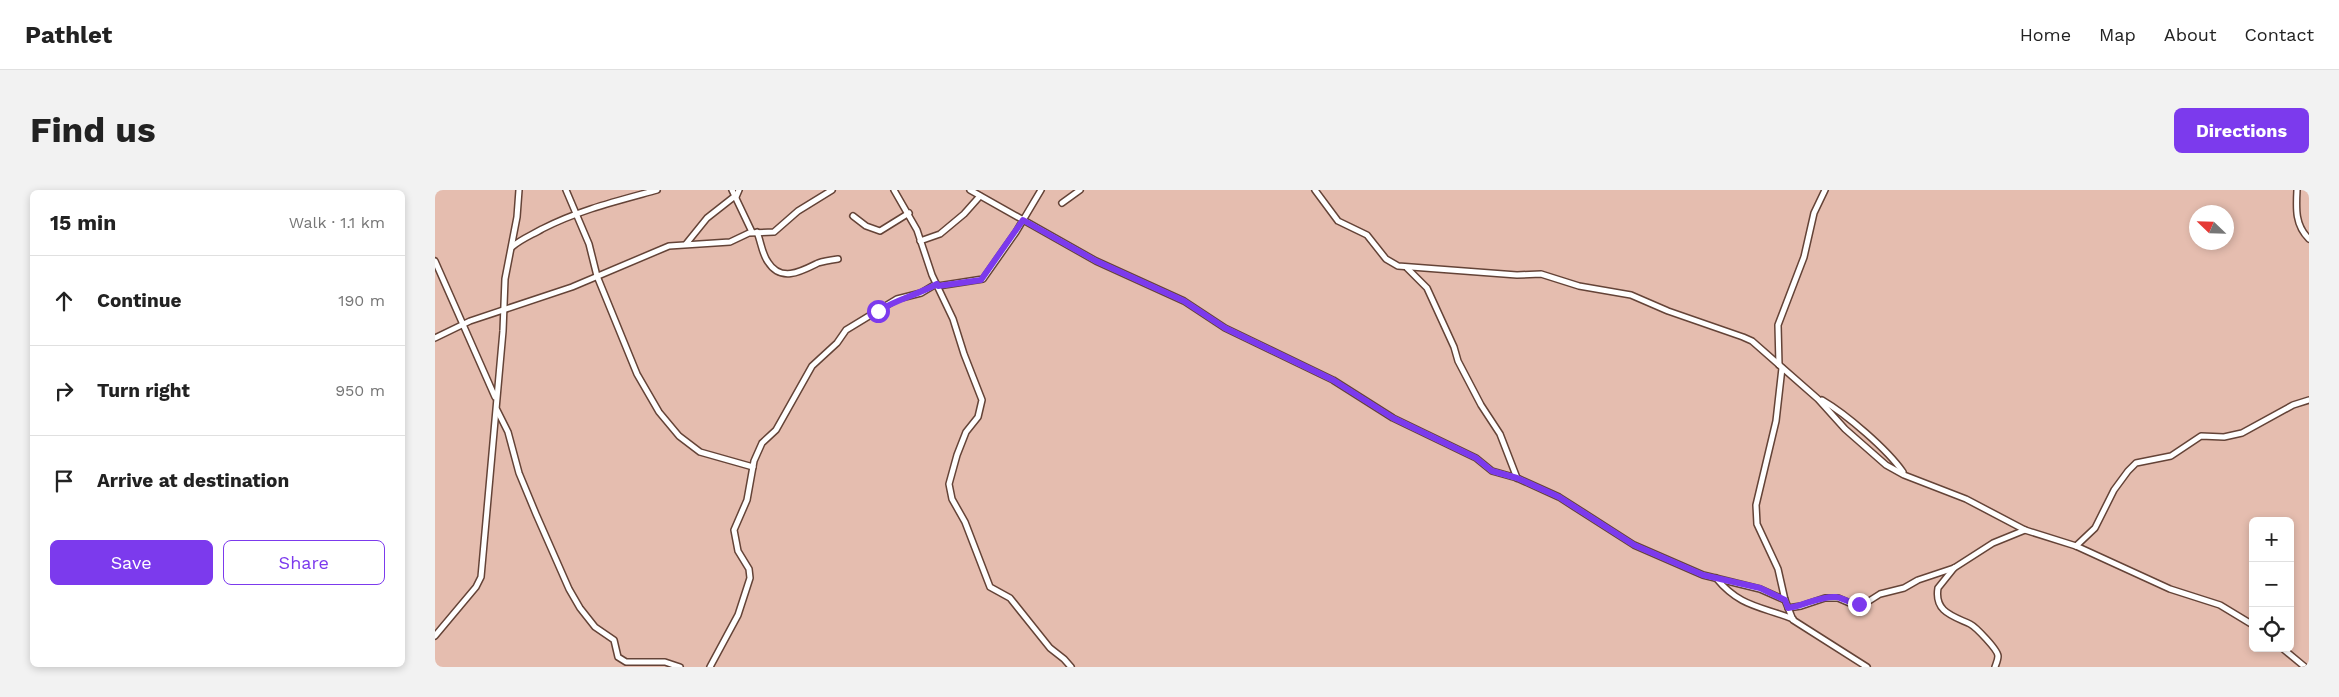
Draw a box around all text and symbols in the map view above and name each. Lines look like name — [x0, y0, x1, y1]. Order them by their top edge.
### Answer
text: Pathlet — [25, 21, 112, 49]
text: Home — [2020, 24, 2071, 45]
text: Map — [2099, 24, 2136, 45]
text: About — [2164, 24, 2216, 45]
text: Contact — [2244, 24, 2314, 45]
button: Directions — [2174, 108, 2309, 153]
text: Find us — [30, 109, 156, 151]
north arrow — [2189, 205, 2234, 250]
text: 15 min — [50, 210, 116, 235]
text: Walk · 1.1 km — [289, 213, 385, 232]
icon: ahead — [50, 287, 78, 315]
text: Continue — [97, 289, 181, 312]
text: 190 m — [338, 291, 385, 310]
route start — [867, 300, 890, 323]
icon: right — [50, 377, 78, 405]
text: Turn right — [97, 379, 190, 402]
text: 950 m — [335, 381, 385, 400]
icon: arrive — [50, 467, 78, 495]
text: Arrive at destination — [97, 469, 289, 492]
map controls — [2249, 517, 2294, 652]
button: + — [2249, 517, 2294, 562]
button: Save — [50, 540, 213, 585]
button: Share — [223, 540, 385, 585]
button: − — [2249, 562, 2294, 607]
route end — [1848, 593, 1871, 616]
button: locate — [2249, 607, 2294, 652]

